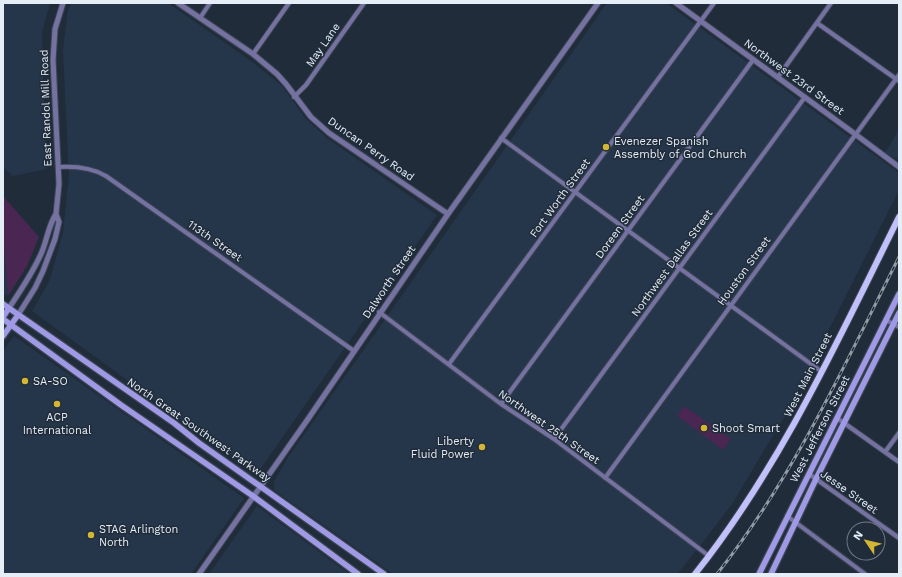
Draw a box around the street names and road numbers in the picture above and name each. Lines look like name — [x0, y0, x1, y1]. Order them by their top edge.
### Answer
street label: May Lane — [303, 21, 343, 69]
street label: Northwest 23rd Street — [741, 36, 847, 118]
street label: East Randol Mill Road — [37, 49, 55, 167]
street label: Duncan Perry Road — [325, 114, 417, 184]
street label: Fort Worth Street — [527, 156, 593, 240]
street label: Doreen Street — [593, 192, 648, 261]
street label: Northwest Dallas Street — [629, 207, 716, 319]
street label: 113th Street — [185, 218, 245, 265]
street label: Houston Street — [715, 234, 774, 308]
street label: Dalworth Street — [360, 243, 418, 321]
street label: West Main Street — [781, 330, 835, 419]
street label: West Jefferson Street — [787, 373, 853, 485]
street label: North Great Southwest Parkway — [125, 375, 274, 485]
street label: Northwest 25th Street — [496, 387, 602, 467]
street label: Jesse Street — [818, 467, 881, 517]

